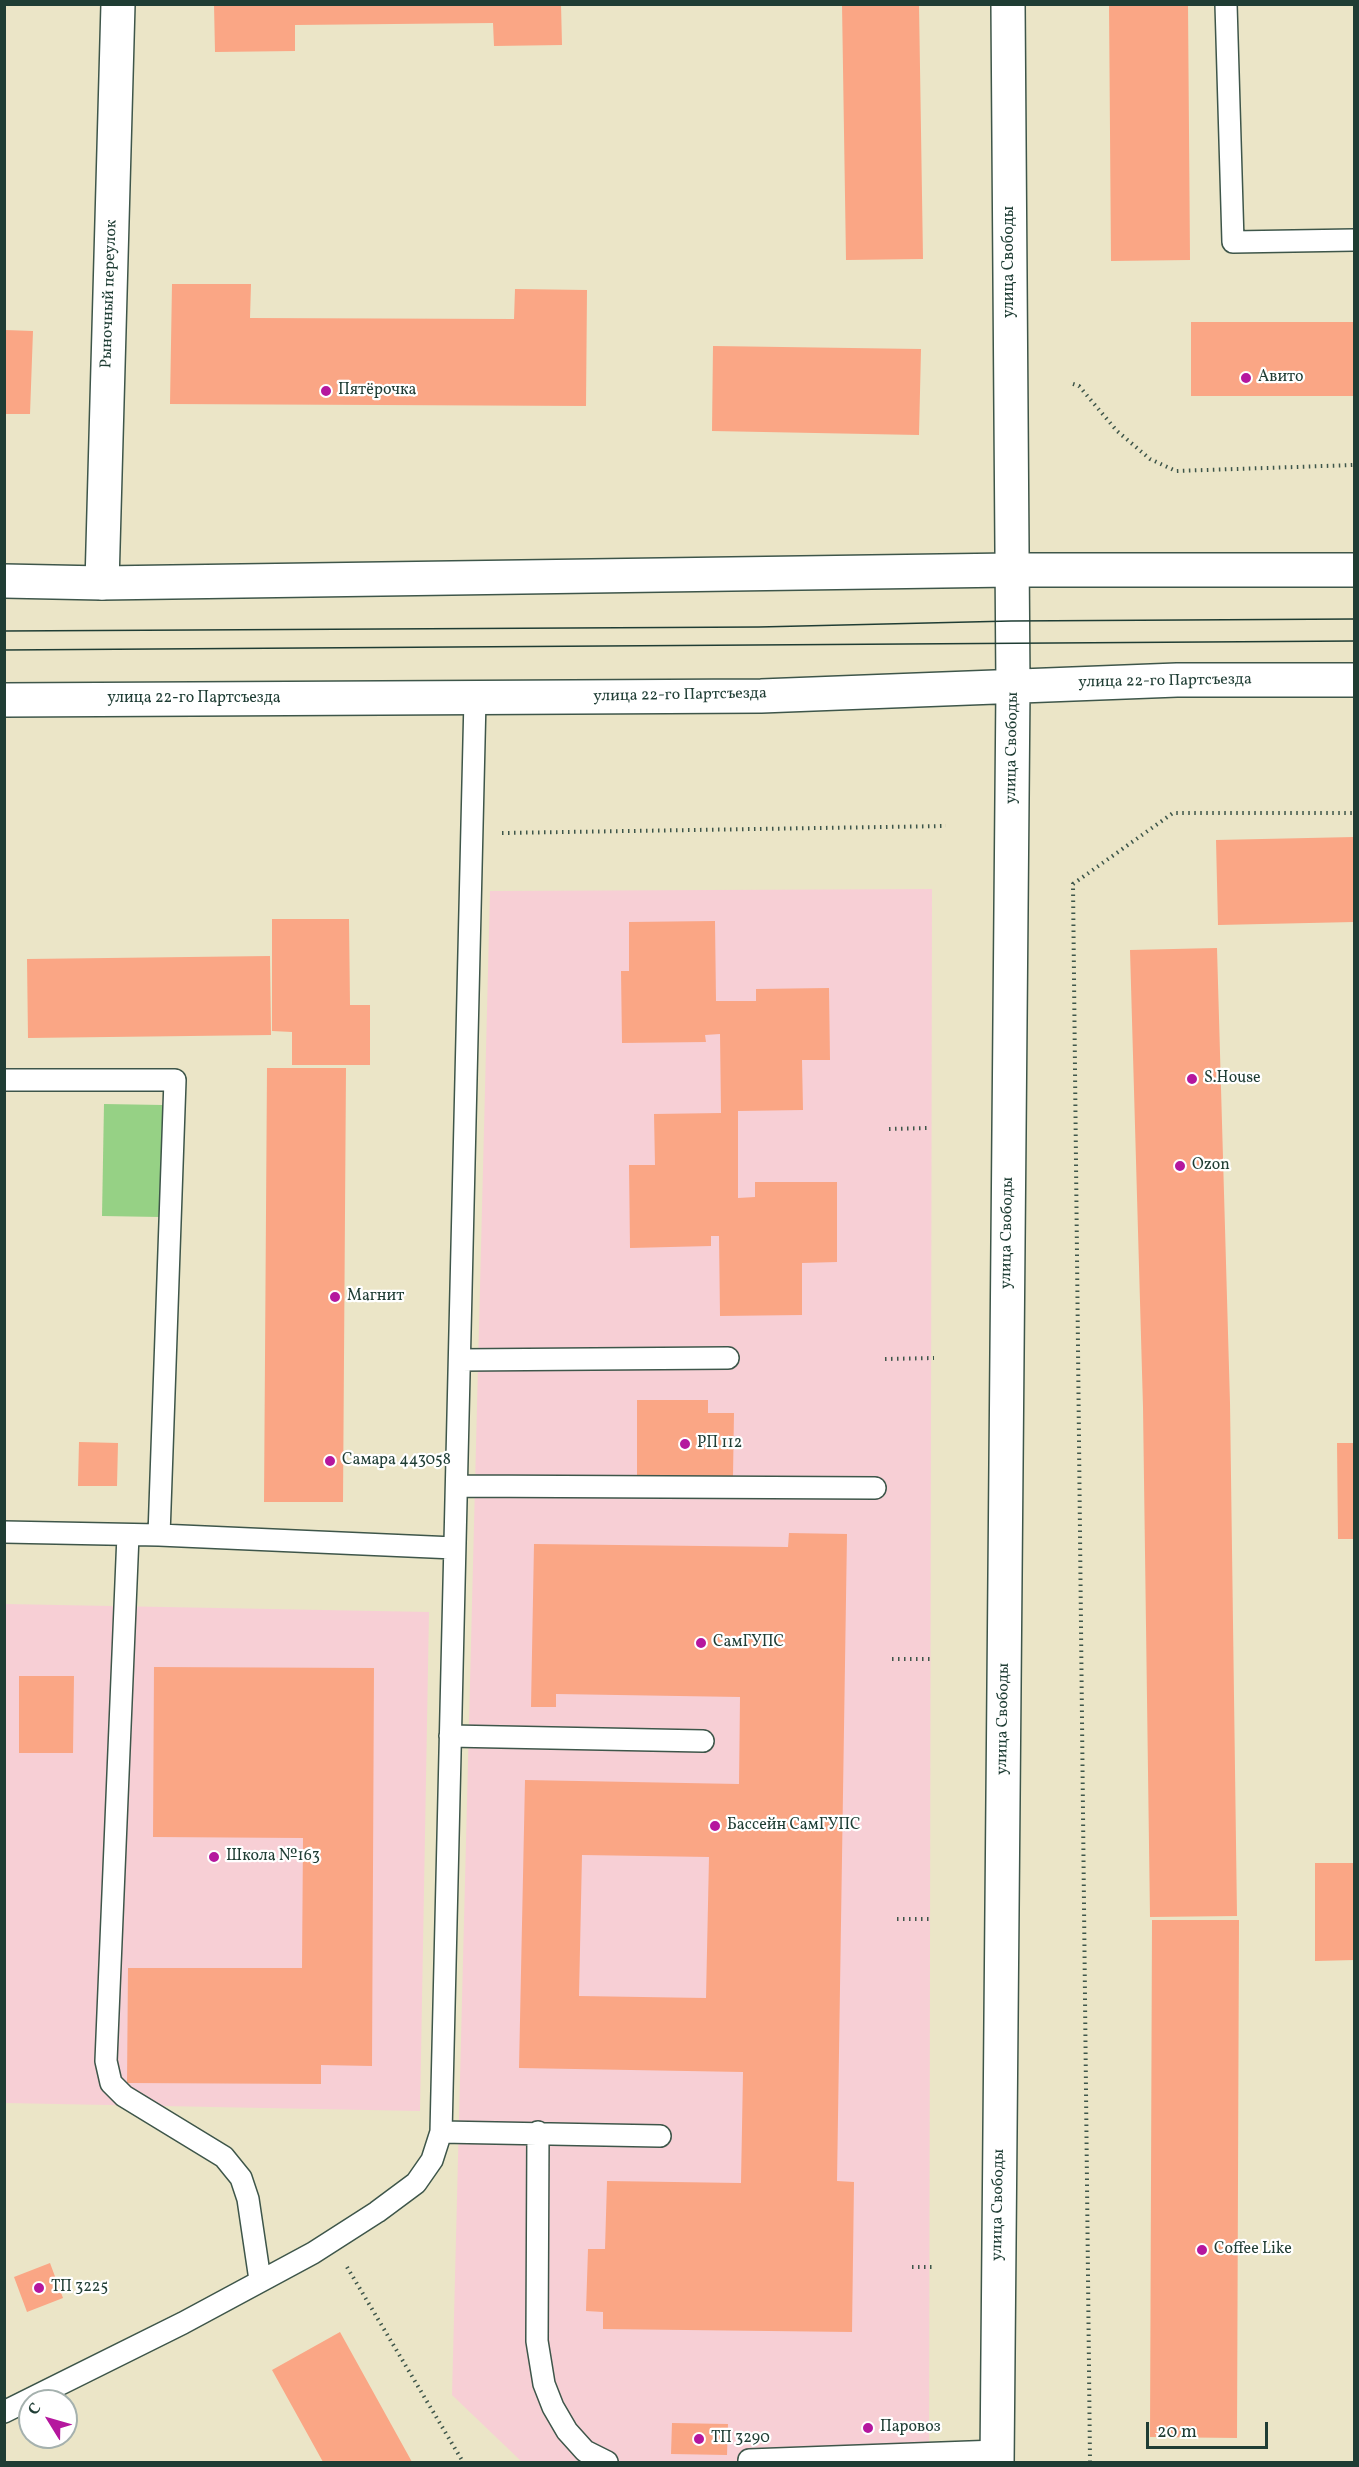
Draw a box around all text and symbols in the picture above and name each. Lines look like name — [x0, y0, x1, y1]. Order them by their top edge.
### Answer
street label: улица Свободы — [1000, 206, 1020, 318]
street label: Рыночный переулок — [98, 219, 122, 369]
place label: Авито — [1258, 368, 1304, 388]
marker: Авито — [1239, 371, 1253, 385]
place label: Пятёрочка — [338, 381, 416, 401]
marker: Пятёрочка — [319, 384, 333, 398]
street label: улица 22-го Партсъезда — [1078, 671, 1252, 693]
street label: улица 22-го Партсъезда — [593, 685, 767, 707]
street label: улица 22-го Партсъезда — [107, 689, 281, 709]
street label: улица Свободы — [1002, 692, 1024, 804]
place label: S.House — [1204, 1069, 1261, 1089]
marker: S.House — [1185, 1072, 1199, 1086]
place label: Ozon — [1192, 1156, 1230, 1176]
marker: Ozon — [1173, 1159, 1187, 1173]
street label: улица Свободы — [997, 1177, 1019, 1289]
place label: Магнит — [347, 1287, 404, 1307]
marker: Магнит — [328, 1290, 342, 1304]
place label: РП 112 — [697, 1434, 742, 1454]
marker: РП 112 — [678, 1437, 692, 1451]
place label: Самара 443058 — [342, 1451, 451, 1471]
marker: Самара 443058 — [323, 1454, 337, 1468]
place label: СамГУПС — [713, 1633, 784, 1653]
marker: СамГУПС — [694, 1636, 708, 1650]
street label: улица Свободы — [993, 1663, 1015, 1775]
place label: Бассейн СамГУПС — [727, 1816, 860, 1836]
marker: Бассейн СамГУПС — [708, 1819, 722, 1833]
place label: Школа №163 — [226, 1847, 320, 1867]
marker: Школа №163 — [207, 1850, 221, 1864]
street label: улица Свободы — [988, 2149, 1010, 2261]
place label: Coffee Like — [1214, 2240, 1292, 2260]
marker: Coffee Like — [1195, 2243, 1209, 2257]
place label: ТП 3225 — [51, 2278, 108, 2298]
marker: ТП 3225 — [32, 2281, 46, 2295]
north arrow — [18, 2389, 78, 2449]
text: С — [23, 2399, 47, 2420]
scale bar — [1149, 2410, 1270, 2448]
place label: Паровоз — [880, 2418, 941, 2438]
text: 20 m — [1157, 2420, 1197, 2445]
marker: Паровоз — [861, 2421, 875, 2435]
place label: ТП 3290 — [711, 2429, 770, 2449]
marker: ТП 3290 — [692, 2432, 706, 2446]

